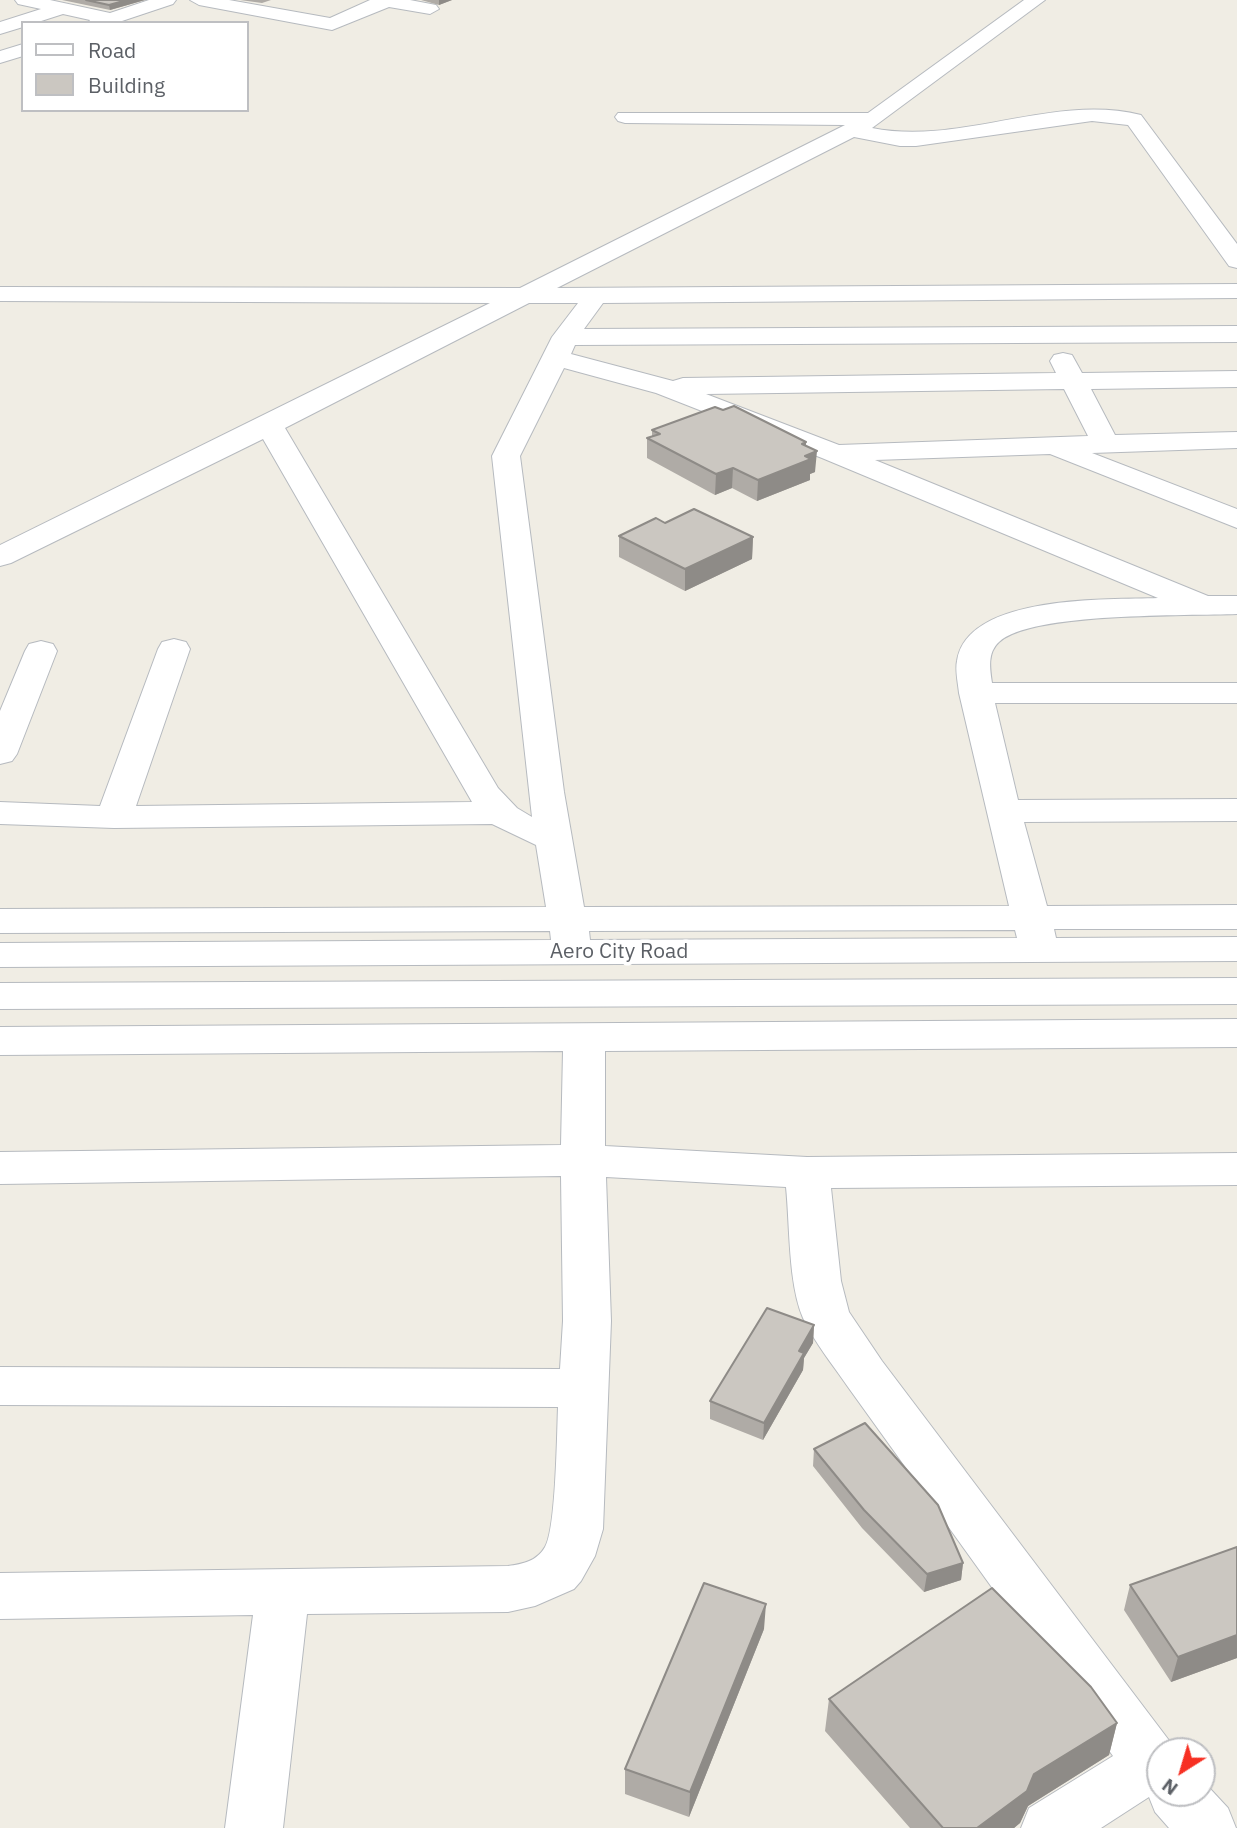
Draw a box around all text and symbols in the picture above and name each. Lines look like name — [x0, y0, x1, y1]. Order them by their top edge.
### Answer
legend — [21, 21, 248, 112]
text: Road — [88, 36, 136, 64]
text: Building — [88, 71, 165, 99]
street label: Aero City Road — [550, 939, 688, 965]
north arrow — [1146, 1737, 1216, 1807]
text: N — [1157, 1773, 1182, 1801]

